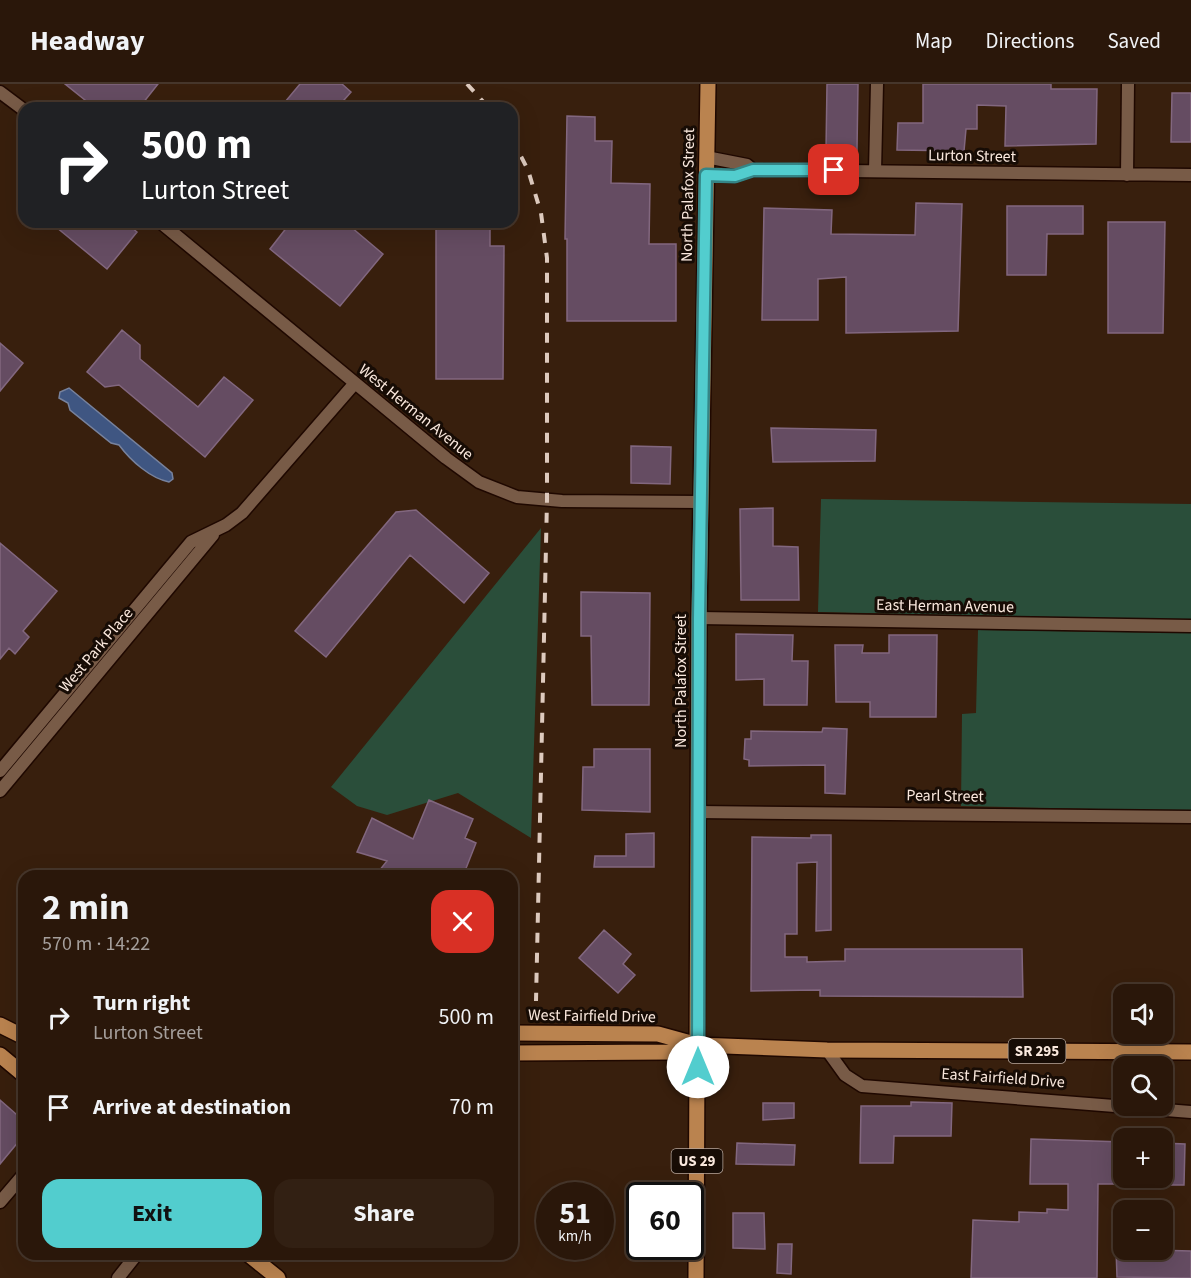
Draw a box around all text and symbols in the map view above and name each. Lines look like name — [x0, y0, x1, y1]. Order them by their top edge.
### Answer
text: Headway — [30, 21, 145, 61]
text: Map — [915, 26, 953, 56]
text: Directions — [986, 26, 1074, 56]
text: Saved — [1107, 26, 1161, 56]
text: 500 m — [141, 115, 252, 175]
icon: right — [42, 126, 120, 204]
street label: North Palafox Street — [676, 127, 700, 262]
pin — [808, 144, 859, 195]
street label: Lurton Street — [928, 144, 1017, 168]
icon: arrive — [817, 153, 850, 186]
text: Lurton Street — [141, 171, 289, 210]
street label: West Herman Avenue — [354, 359, 478, 465]
street label: East Herman Avenue — [876, 594, 1014, 618]
street label: West Park Place — [54, 603, 138, 697]
street label: North Palafox Street — [670, 614, 692, 748]
street label: Pearl Street — [906, 784, 984, 808]
text: 2 min — [42, 882, 130, 933]
button: close — [431, 890, 494, 953]
text: 570 m · 14:22 — [42, 930, 150, 958]
map controls — [1113, 984, 1173, 1260]
button: sound — [1113, 984, 1173, 1044]
text: Turn right — [93, 987, 190, 1019]
icon: right — [42, 1001, 75, 1034]
text: 500 m — [439, 1001, 494, 1033]
street label: West Fairfield Drive — [528, 1004, 656, 1028]
text: Lurton Street — [93, 1019, 203, 1047]
position arrow — [666, 1035, 730, 1099]
road number: SR 295 — [1008, 1039, 1066, 1063]
button: search — [1113, 1056, 1173, 1116]
street label: East Fairfield Drive — [940, 1063, 1066, 1093]
icon: arrive — [42, 1091, 75, 1124]
text: Arrive at destination — [93, 1091, 291, 1123]
text: 70 m — [449, 1091, 494, 1123]
button: + — [1113, 1128, 1173, 1188]
road number: US 29 — [672, 1149, 722, 1173]
button: Exit — [42, 1179, 262, 1248]
button: Share — [274, 1179, 494, 1248]
speed limit sign: 60 — [626, 1182, 704, 1260]
text: 51 — [559, 1192, 591, 1235]
button: − — [1113, 1200, 1173, 1260]
text: km/h — [558, 1226, 592, 1247]

